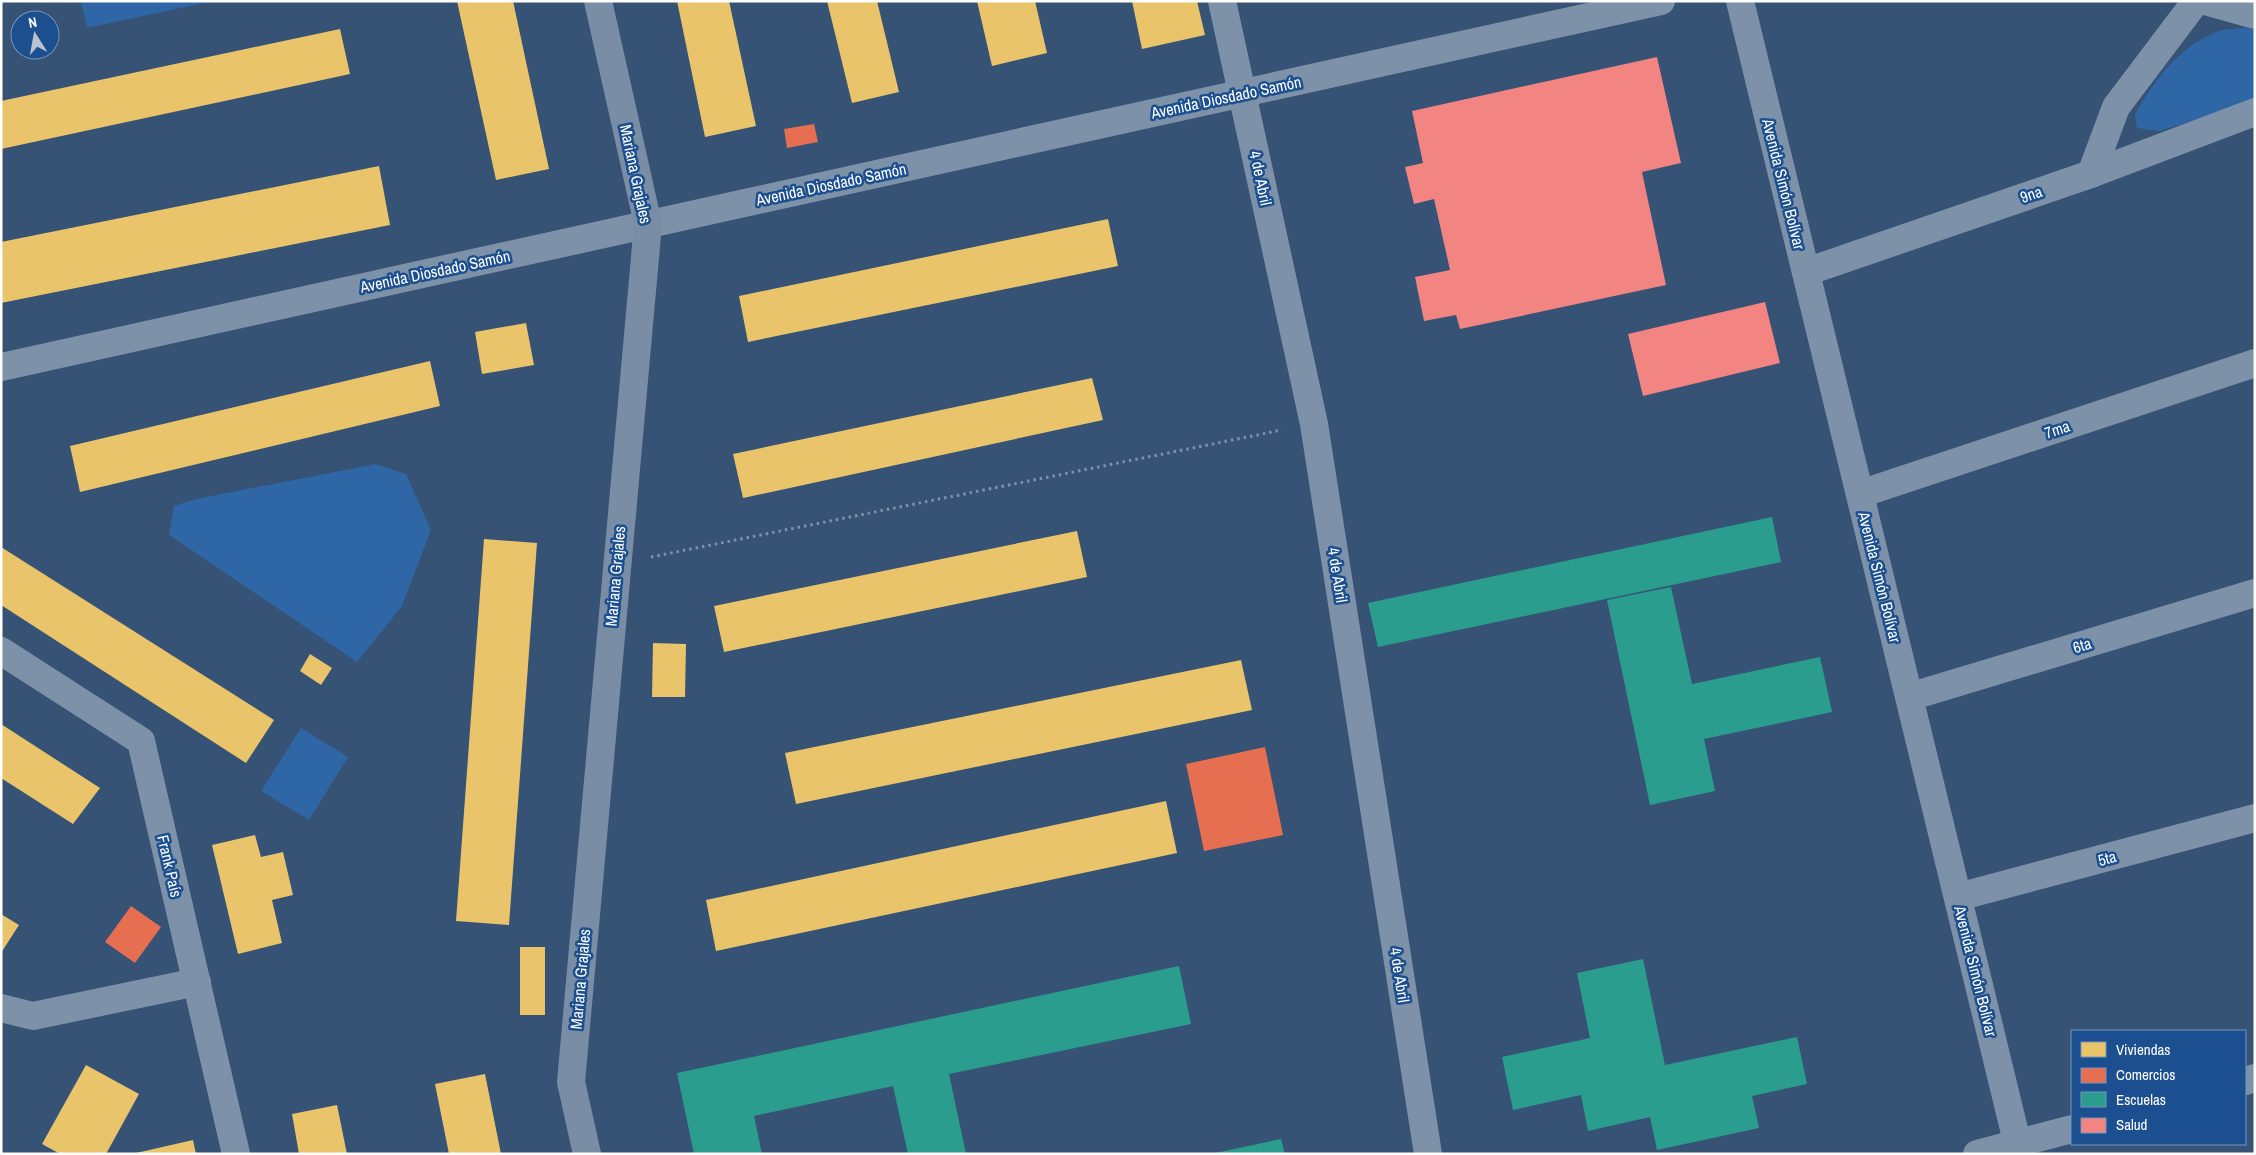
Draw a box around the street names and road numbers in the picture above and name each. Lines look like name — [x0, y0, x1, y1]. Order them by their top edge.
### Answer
street label: Avenida Diosdado Samón — [1148, 70, 1303, 124]
street label: Avenida Simón Bolívar — [1757, 115, 1811, 252]
street label: Mariana Grajales — [615, 122, 657, 226]
street label: 4 de Abril — [1244, 149, 1278, 207]
street label: Avenida Diosdado Samón — [753, 157, 908, 211]
street label: 9na — [2017, 180, 2046, 208]
street label: Avenida Diosdado Samón — [357, 244, 512, 298]
street label: 7ma — [2041, 414, 2073, 443]
street label: Avenida Simón Bolívar — [1853, 508, 1907, 645]
street label: Mariana Grajales — [600, 525, 630, 627]
street label: 4 de Abril — [1323, 546, 1353, 604]
street label: 6ta — [2070, 632, 2095, 658]
street label: Frank País — [152, 833, 188, 899]
street label: 5ta — [2095, 845, 2119, 871]
street label: Avenida Simón Bolívar — [1949, 902, 2003, 1039]
street label: Mariana Grajales — [565, 928, 595, 1030]
street label: 4 de Abril — [1385, 946, 1415, 1004]

